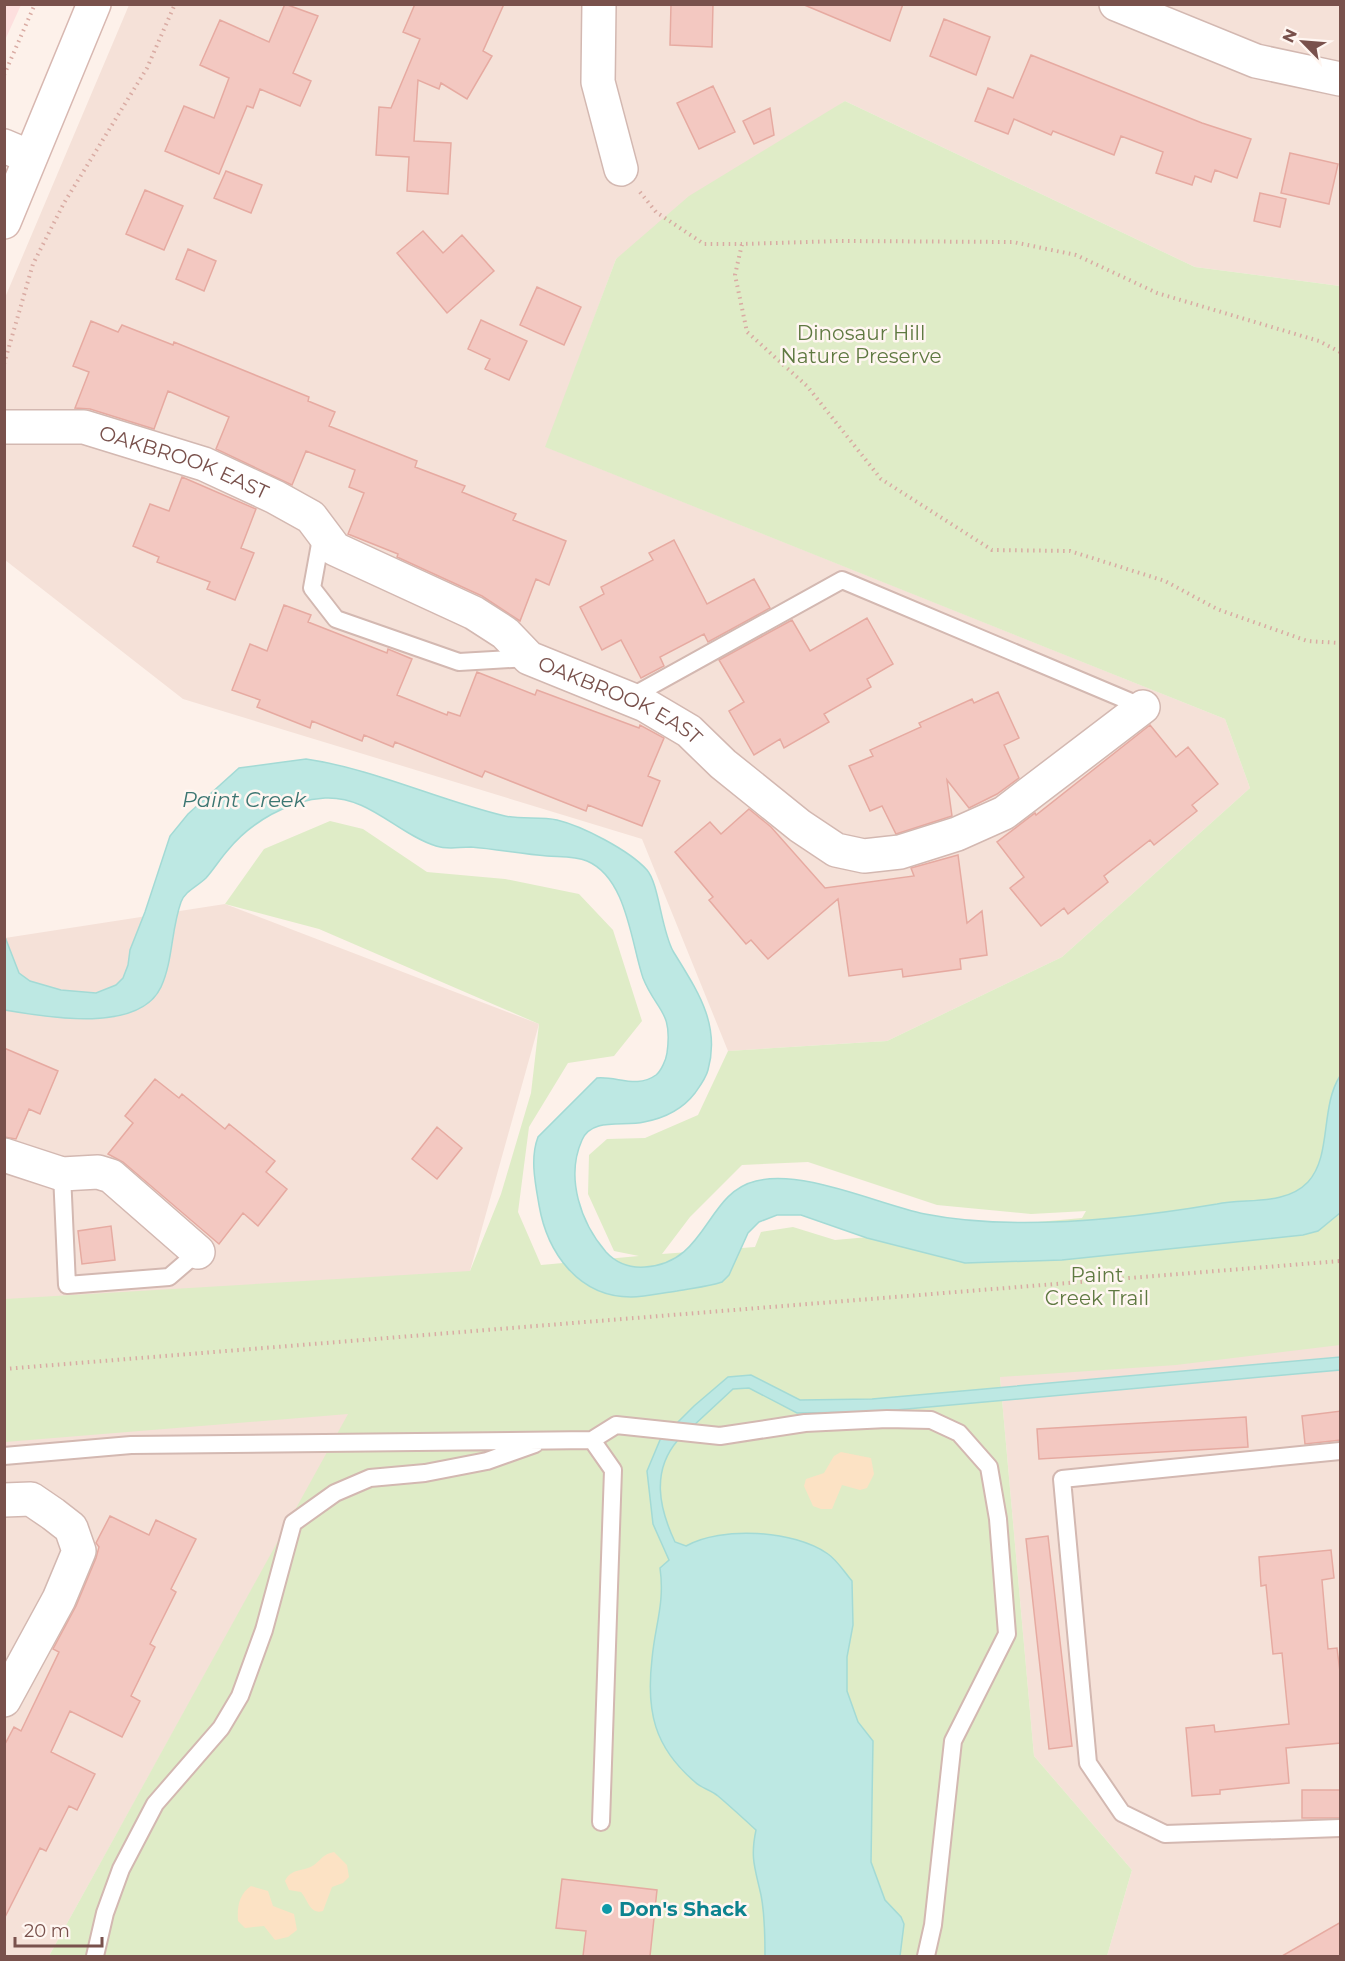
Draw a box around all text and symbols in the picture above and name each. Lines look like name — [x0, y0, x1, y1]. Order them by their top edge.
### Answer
north arrow — [1273, 12, 1333, 72]
text: N — [1279, 26, 1301, 46]
park label: Dinosaur Hill Nature Preserve — [780, 321, 942, 368]
street label: OAKBROOK EAST — [96, 420, 273, 505]
street label: OAKBROOK EAST — [535, 651, 708, 749]
water label: Paint Creek — [182, 787, 308, 812]
park label: Paint Creek Trail — [1045, 1263, 1149, 1310]
place label: Don's Shack — [619, 1897, 748, 1921]
marker: Don's Shack — [600, 1902, 614, 1916]
scale bar — [15, 1910, 102, 1948]
text: 20 m — [24, 1920, 70, 1942]

